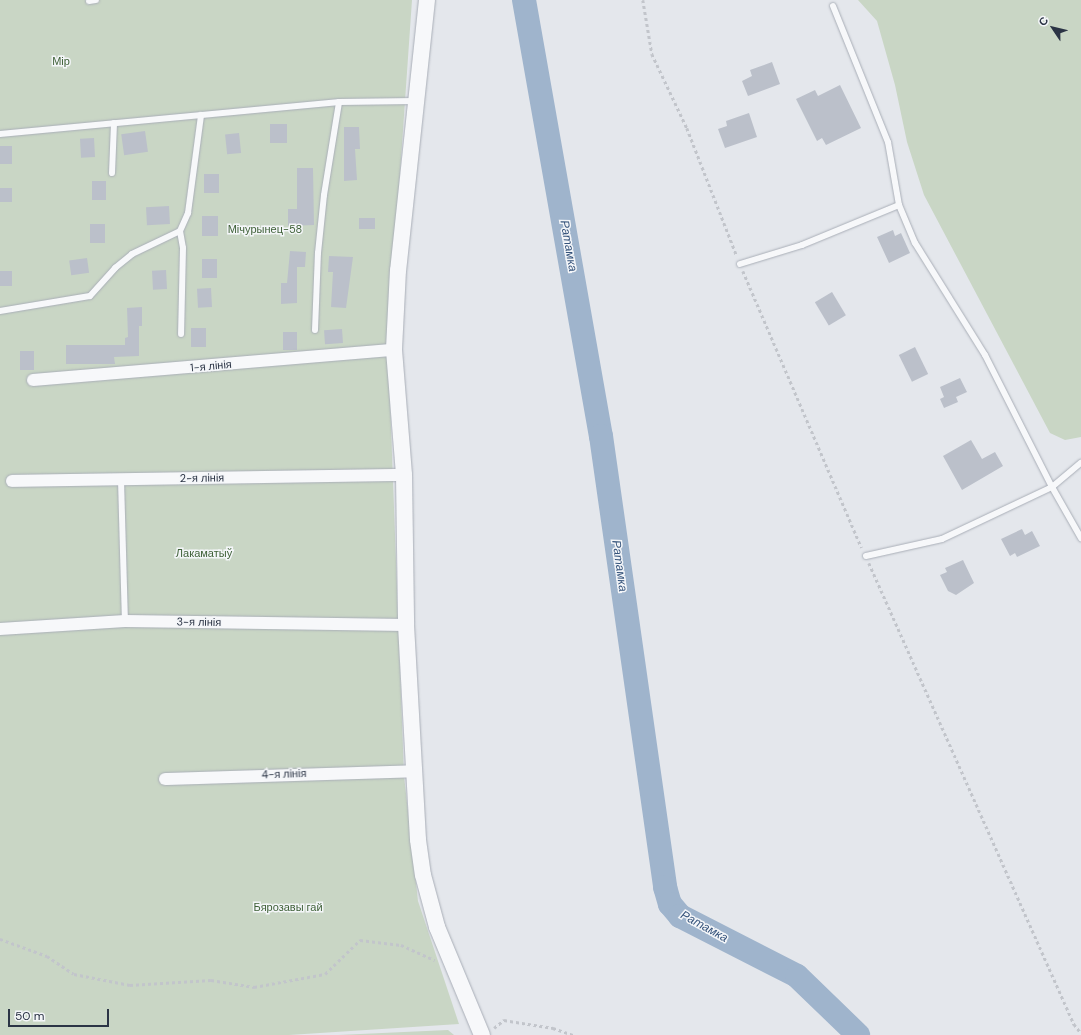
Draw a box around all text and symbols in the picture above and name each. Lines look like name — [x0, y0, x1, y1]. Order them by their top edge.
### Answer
north arrow — [1033, 8, 1073, 48]
text: С — [1035, 14, 1051, 28]
park label: Мір — [52, 54, 70, 68]
water label: Ратамка — [556, 219, 580, 273]
park label: Мічурынец-58 — [228, 222, 302, 236]
street label: 1-я лінія — [190, 358, 232, 374]
street label: 2-я лінія — [180, 471, 224, 485]
water label: Ратамка — [608, 539, 630, 593]
park label: Лакаматыў — [176, 546, 232, 560]
street label: 3-я лінія — [177, 615, 221, 629]
street label: 4-я лінія — [261, 767, 307, 781]
park label: Бярозавы гай — [253, 900, 323, 914]
water label: Ратамка — [678, 908, 730, 946]
scale bar — [10, 1001, 111, 1027]
text: 50 m — [15, 1008, 44, 1024]

